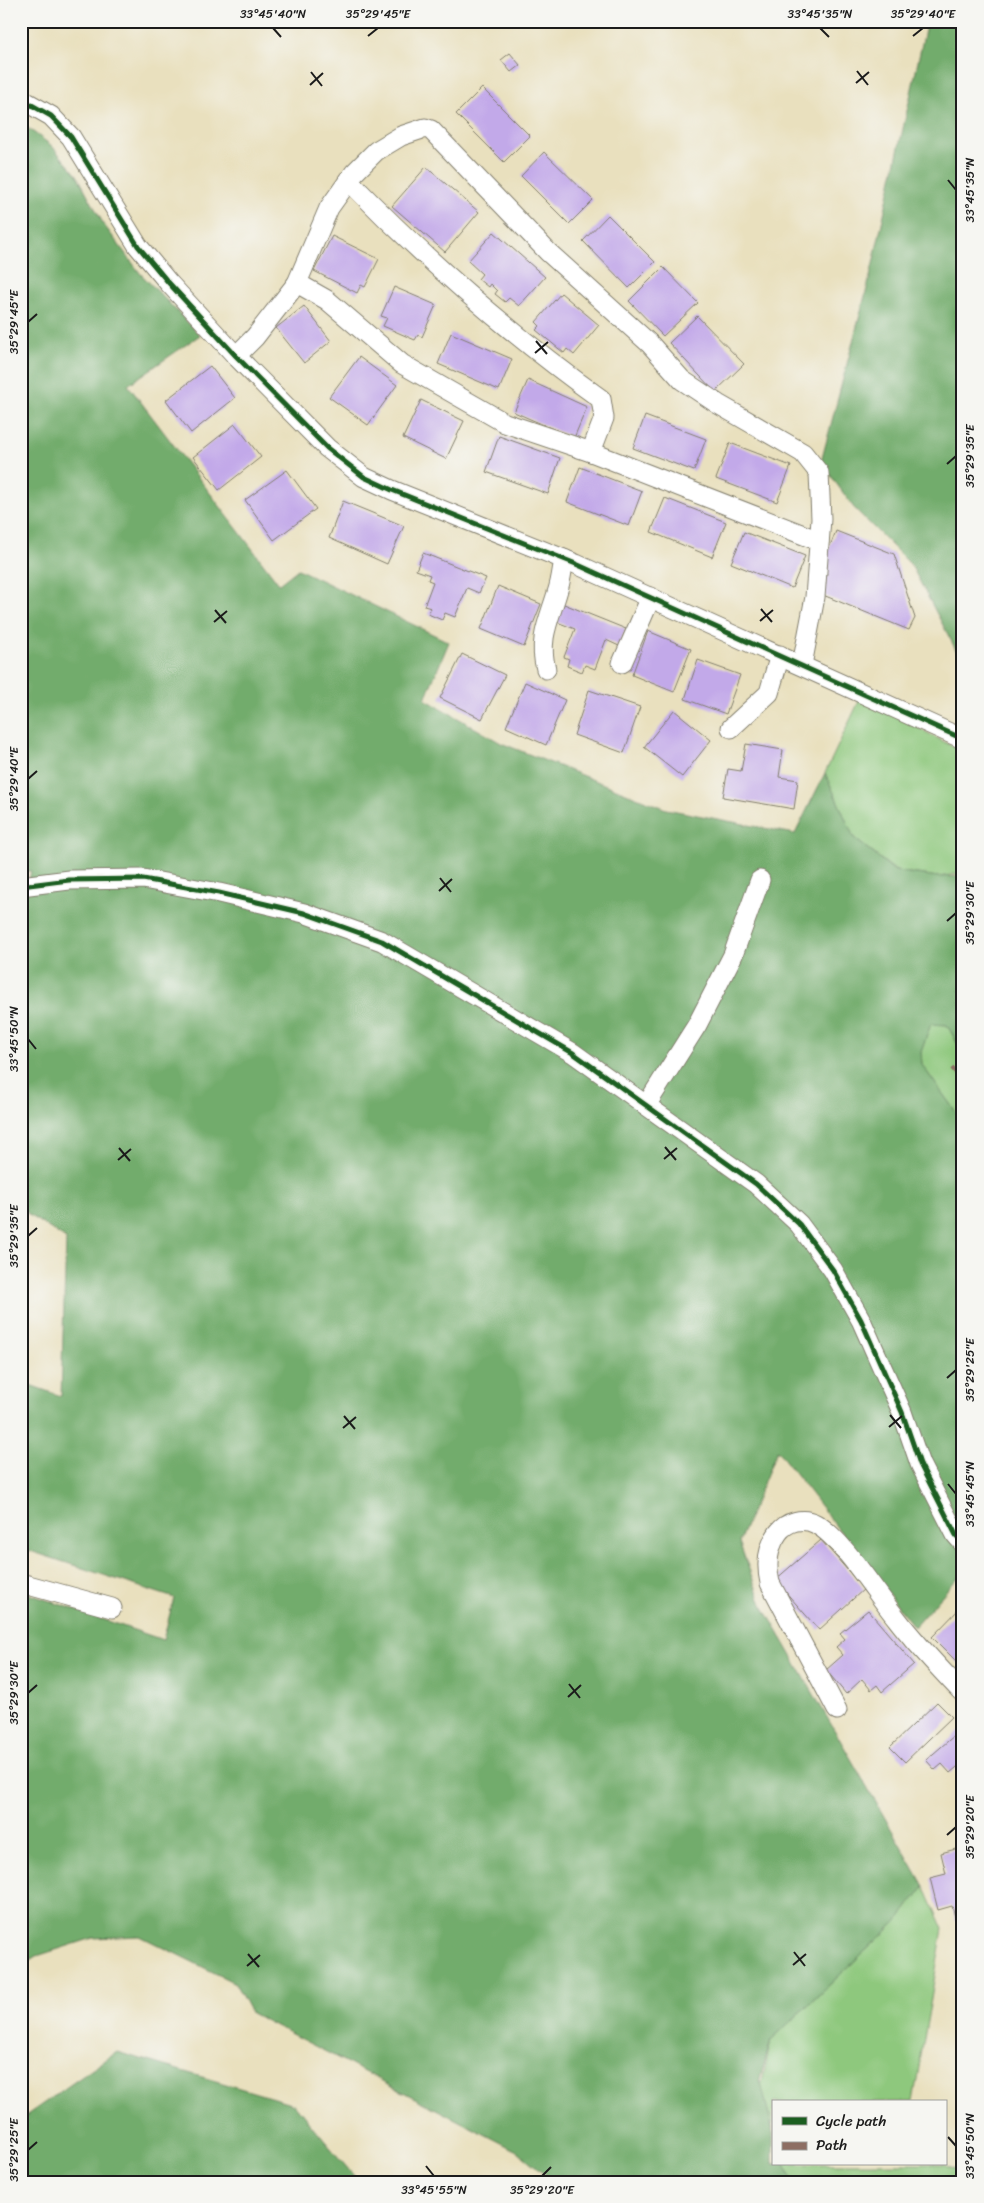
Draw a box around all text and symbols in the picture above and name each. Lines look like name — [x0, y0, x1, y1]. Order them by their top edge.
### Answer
text: 33°45'40"N — [240, 3, 307, 25]
text: 35°29'45"E — [346, 3, 411, 25]
text: 33°45'35"N — [788, 3, 853, 25]
text: 35°29'40"E — [891, 3, 957, 25]
text: 33°45'35"N — [959, 157, 981, 222]
text: 35°29'45"E — [3, 289, 25, 354]
text: 35°29'35"E — [959, 423, 981, 488]
text: 35°29'40"E — [3, 745, 25, 811]
text: 35°29'30"E — [959, 880, 981, 945]
text: 33°45'50"N — [3, 1005, 25, 1072]
text: 35°29'35"E — [3, 1203, 25, 1268]
text: 35°29'25"E — [959, 1337, 981, 1402]
text: 33°45'45"N — [959, 1460, 981, 1527]
text: 35°29'30"E — [3, 1660, 25, 1725]
text: 35°29'20"E — [959, 1794, 981, 1859]
legend — [772, 2100, 946, 2166]
text: Cycle path — [816, 2108, 887, 2134]
text: 33°45'50"N — [959, 2112, 981, 2179]
text: 35°29'25"E — [3, 2117, 25, 2182]
text: Path — [816, 2132, 847, 2158]
text: 33°45'55"N — [401, 2179, 467, 2201]
text: 35°29'20"E — [510, 2179, 575, 2201]

